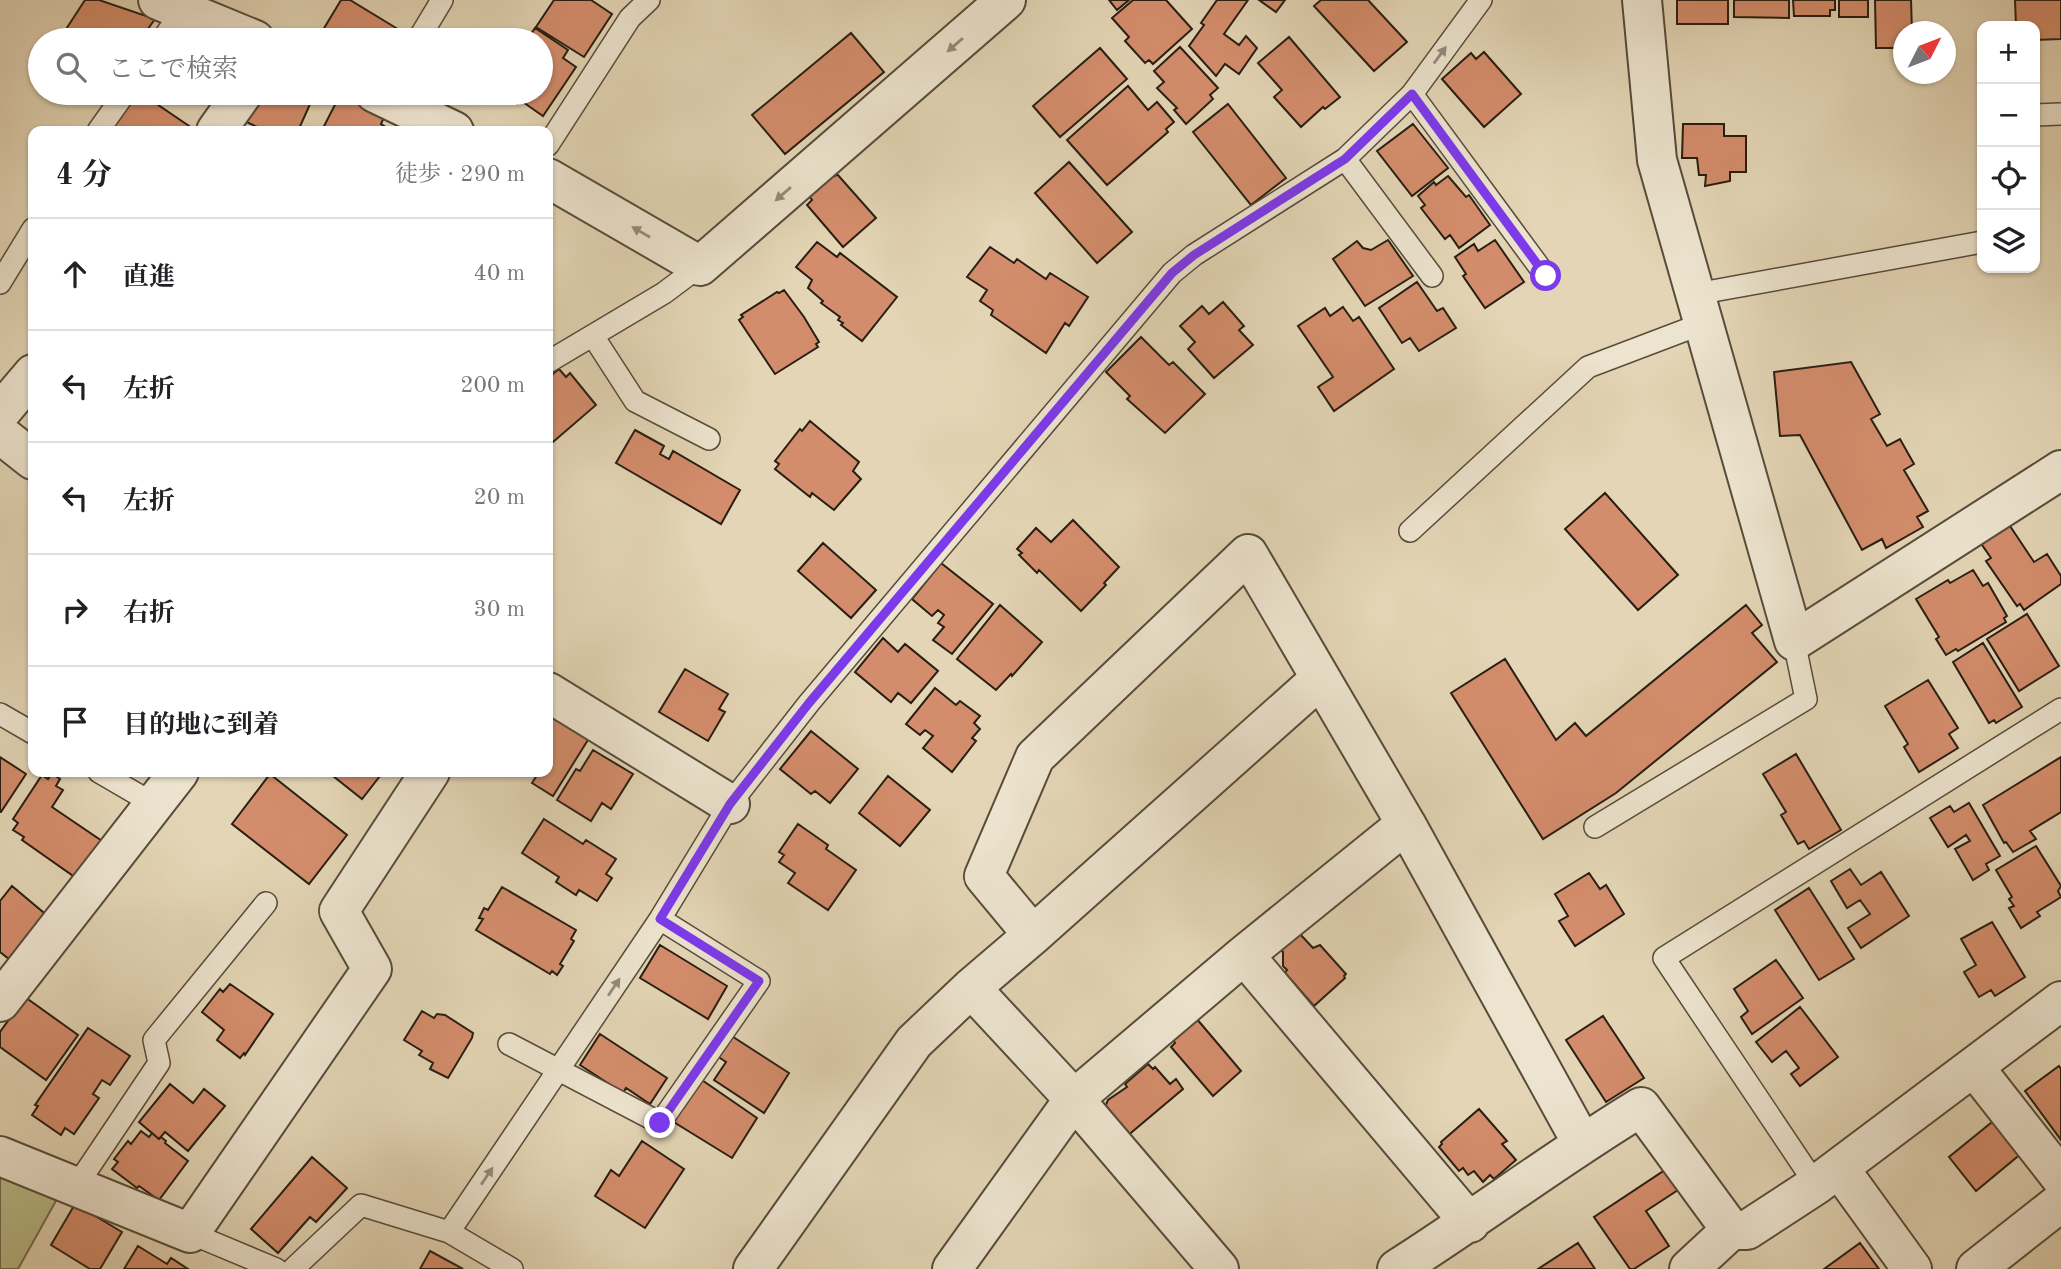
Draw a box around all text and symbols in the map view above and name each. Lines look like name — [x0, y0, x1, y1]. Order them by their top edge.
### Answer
north arrow — [1893, 21, 1956, 84]
map controls — [1977, 21, 2040, 273]
button: + — [1977, 21, 2040, 84]
search box — [28, 28, 553, 105]
one-way arrow — [946, 37, 964, 53]
one-way arrow — [1433, 46, 1447, 64]
icon: search — [52, 48, 90, 86]
text: ここで検索 — [108, 57, 238, 83]
button: − — [1977, 84, 2040, 147]
button: locate — [1977, 147, 2040, 210]
text: 4 分 — [56, 161, 112, 191]
text: 徒歩 · 290 m — [395, 163, 525, 186]
one-way arrow — [774, 186, 792, 202]
button: layers — [1977, 210, 2040, 273]
one-way arrow — [631, 226, 650, 238]
icon: ahead — [56, 255, 94, 293]
route start — [1530, 260, 1561, 291]
text: 40 m — [474, 262, 525, 285]
text: 直進 — [123, 265, 175, 291]
icon: left — [56, 367, 94, 405]
text: 200 m — [460, 374, 525, 397]
text: 左折 — [123, 377, 175, 403]
icon: left — [56, 479, 94, 517]
text: 20 m — [474, 486, 525, 509]
text: 左折 — [123, 489, 175, 515]
icon: right — [56, 591, 94, 629]
text: 30 m — [474, 598, 525, 621]
text: 右折 — [123, 601, 175, 627]
icon: arrive — [56, 703, 94, 741]
text: 目的地に到着 — [123, 713, 279, 739]
one-way arrow — [607, 978, 621, 996]
route end — [644, 1107, 675, 1138]
one-way arrow — [480, 1167, 494, 1185]

